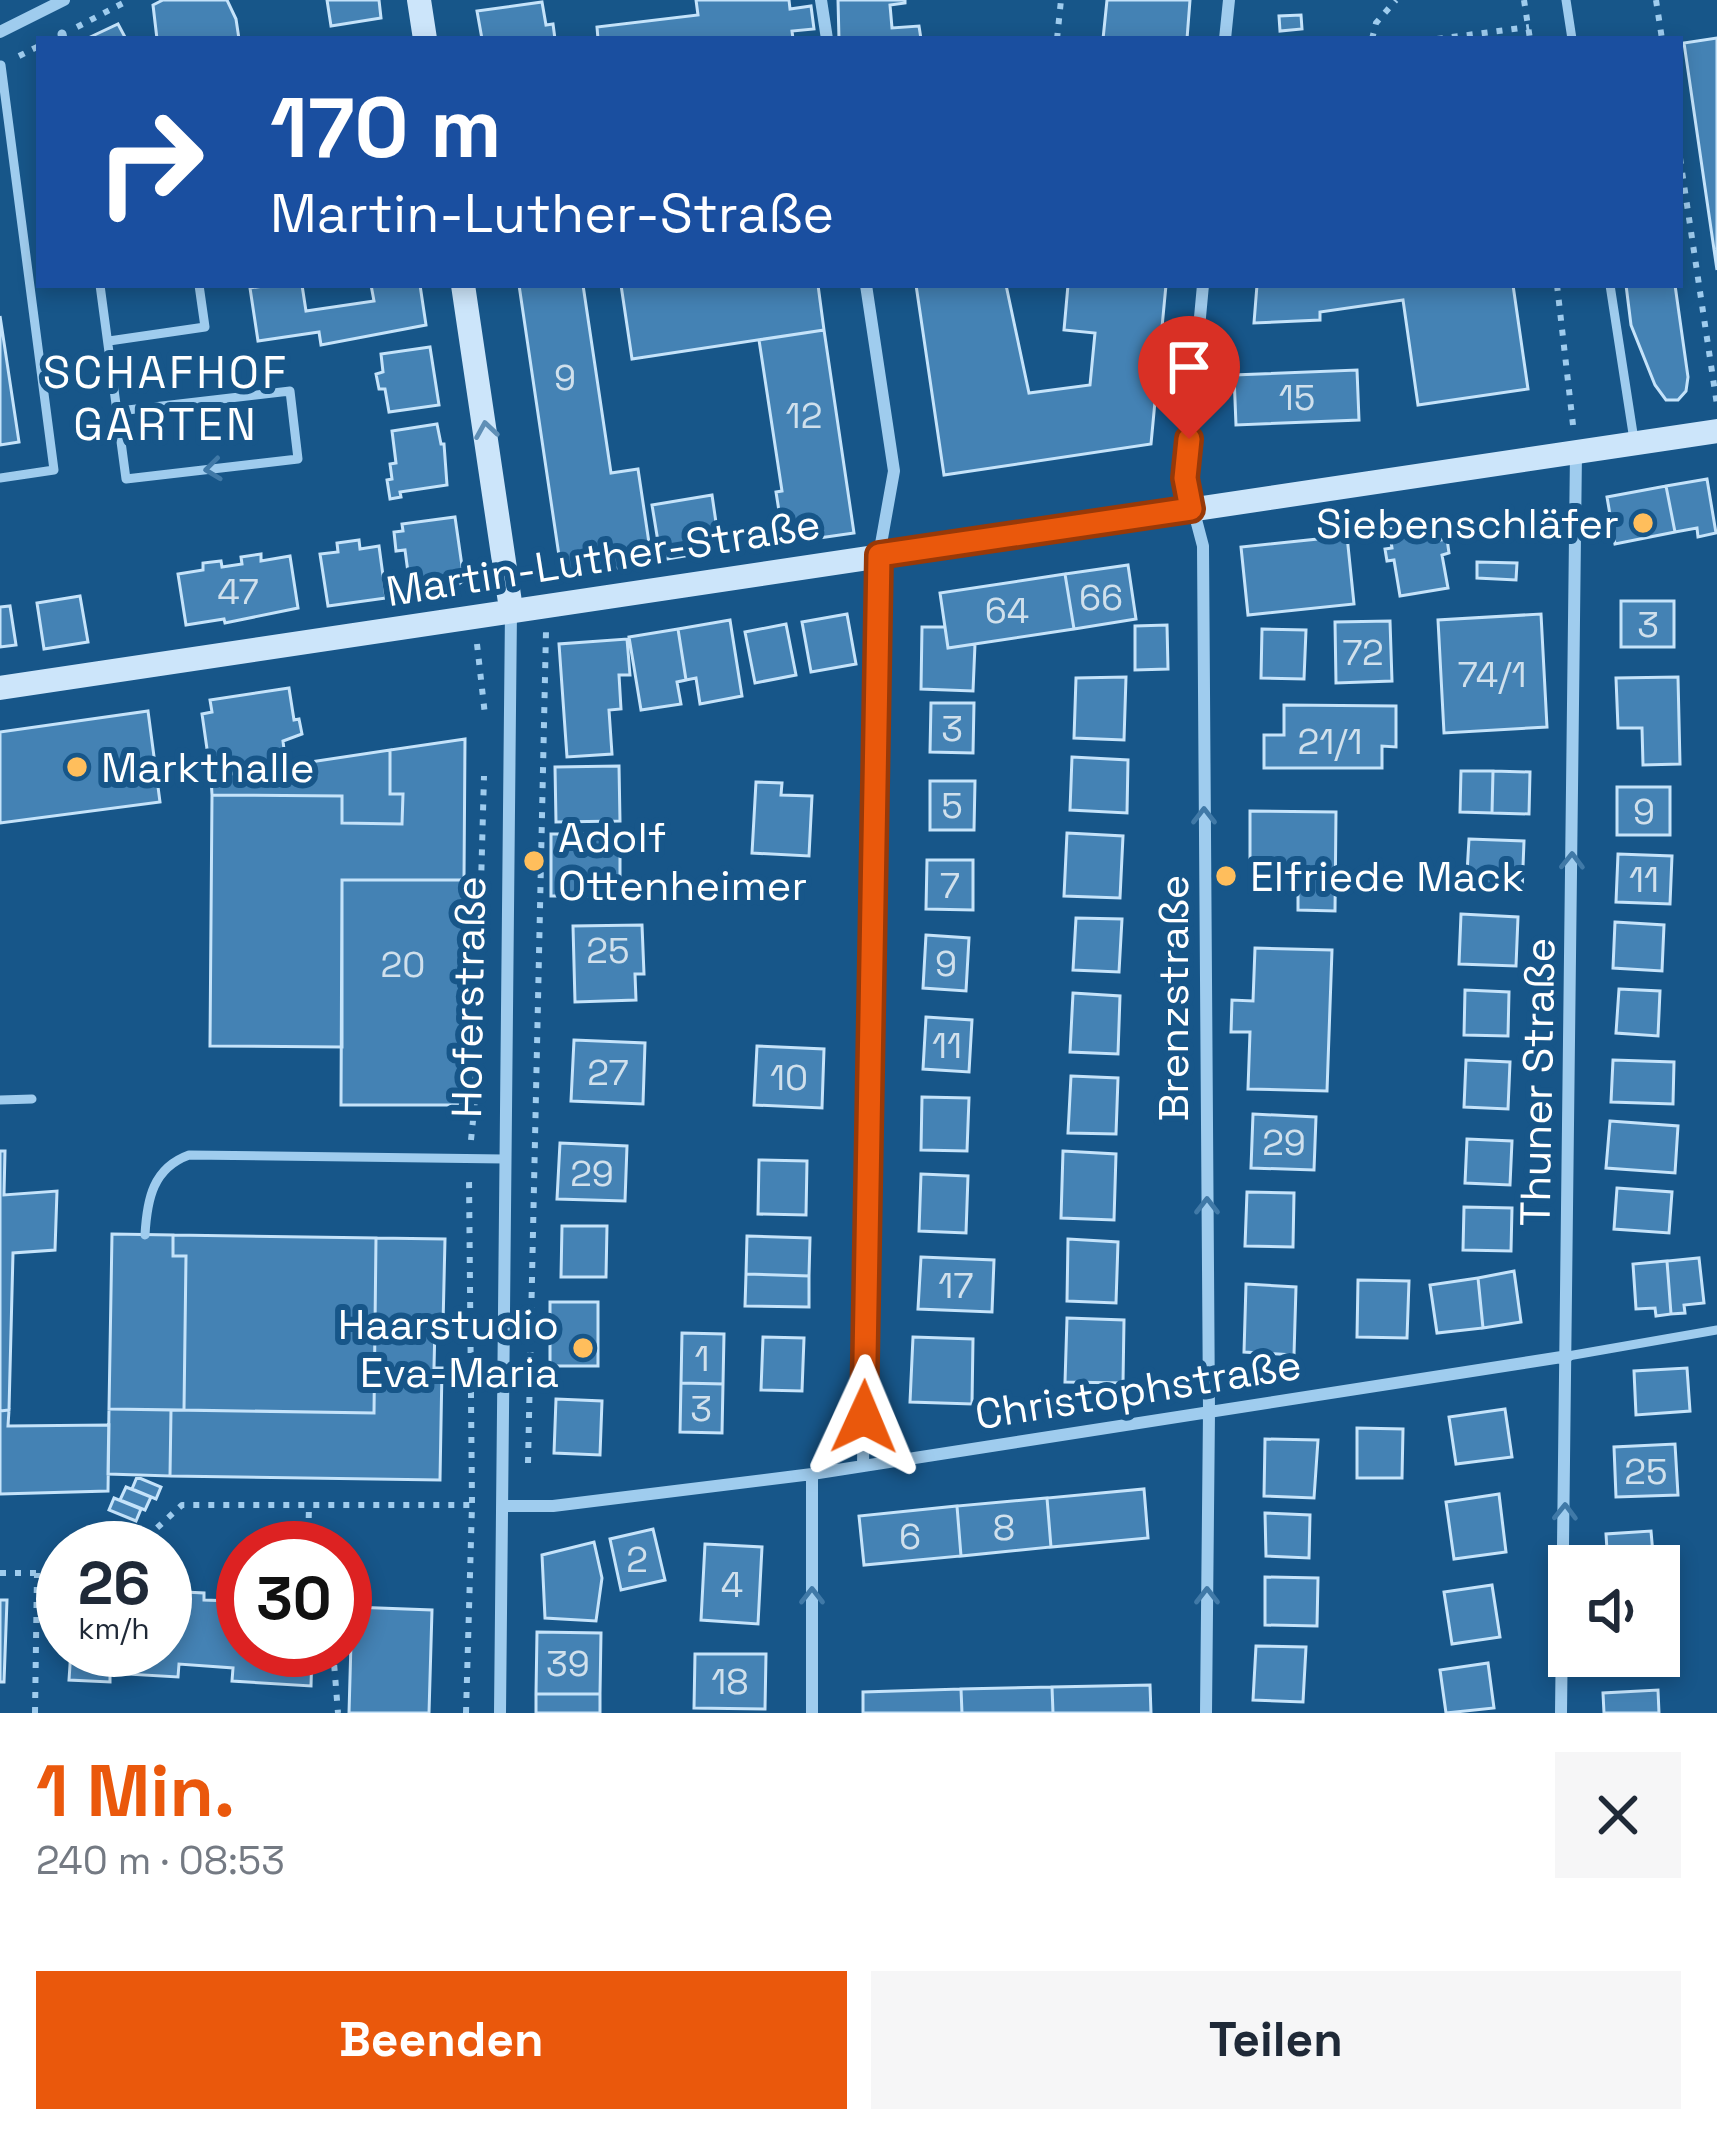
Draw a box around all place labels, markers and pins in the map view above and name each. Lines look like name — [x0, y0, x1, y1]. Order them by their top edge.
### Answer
pin — [1138, 316, 1240, 439]
place label: Siebenschläfer — [1316, 497, 1619, 550]
marker: Siebenschläfer — [1630, 510, 1656, 536]
place label: Markthalle — [101, 741, 315, 794]
marker: Markthalle — [64, 754, 90, 780]
place label: Adolf Ottenheimer — [558, 811, 807, 912]
marker: Adolf Ottenheimer — [521, 848, 547, 874]
place label: Elfriede Mack — [1250, 850, 1524, 903]
marker: Elfriede Mack — [1213, 863, 1239, 889]
place label: Haarstudio Eva-Maria — [338, 1298, 559, 1399]
marker: Haarstudio Eva-Maria — [570, 1335, 596, 1361]

